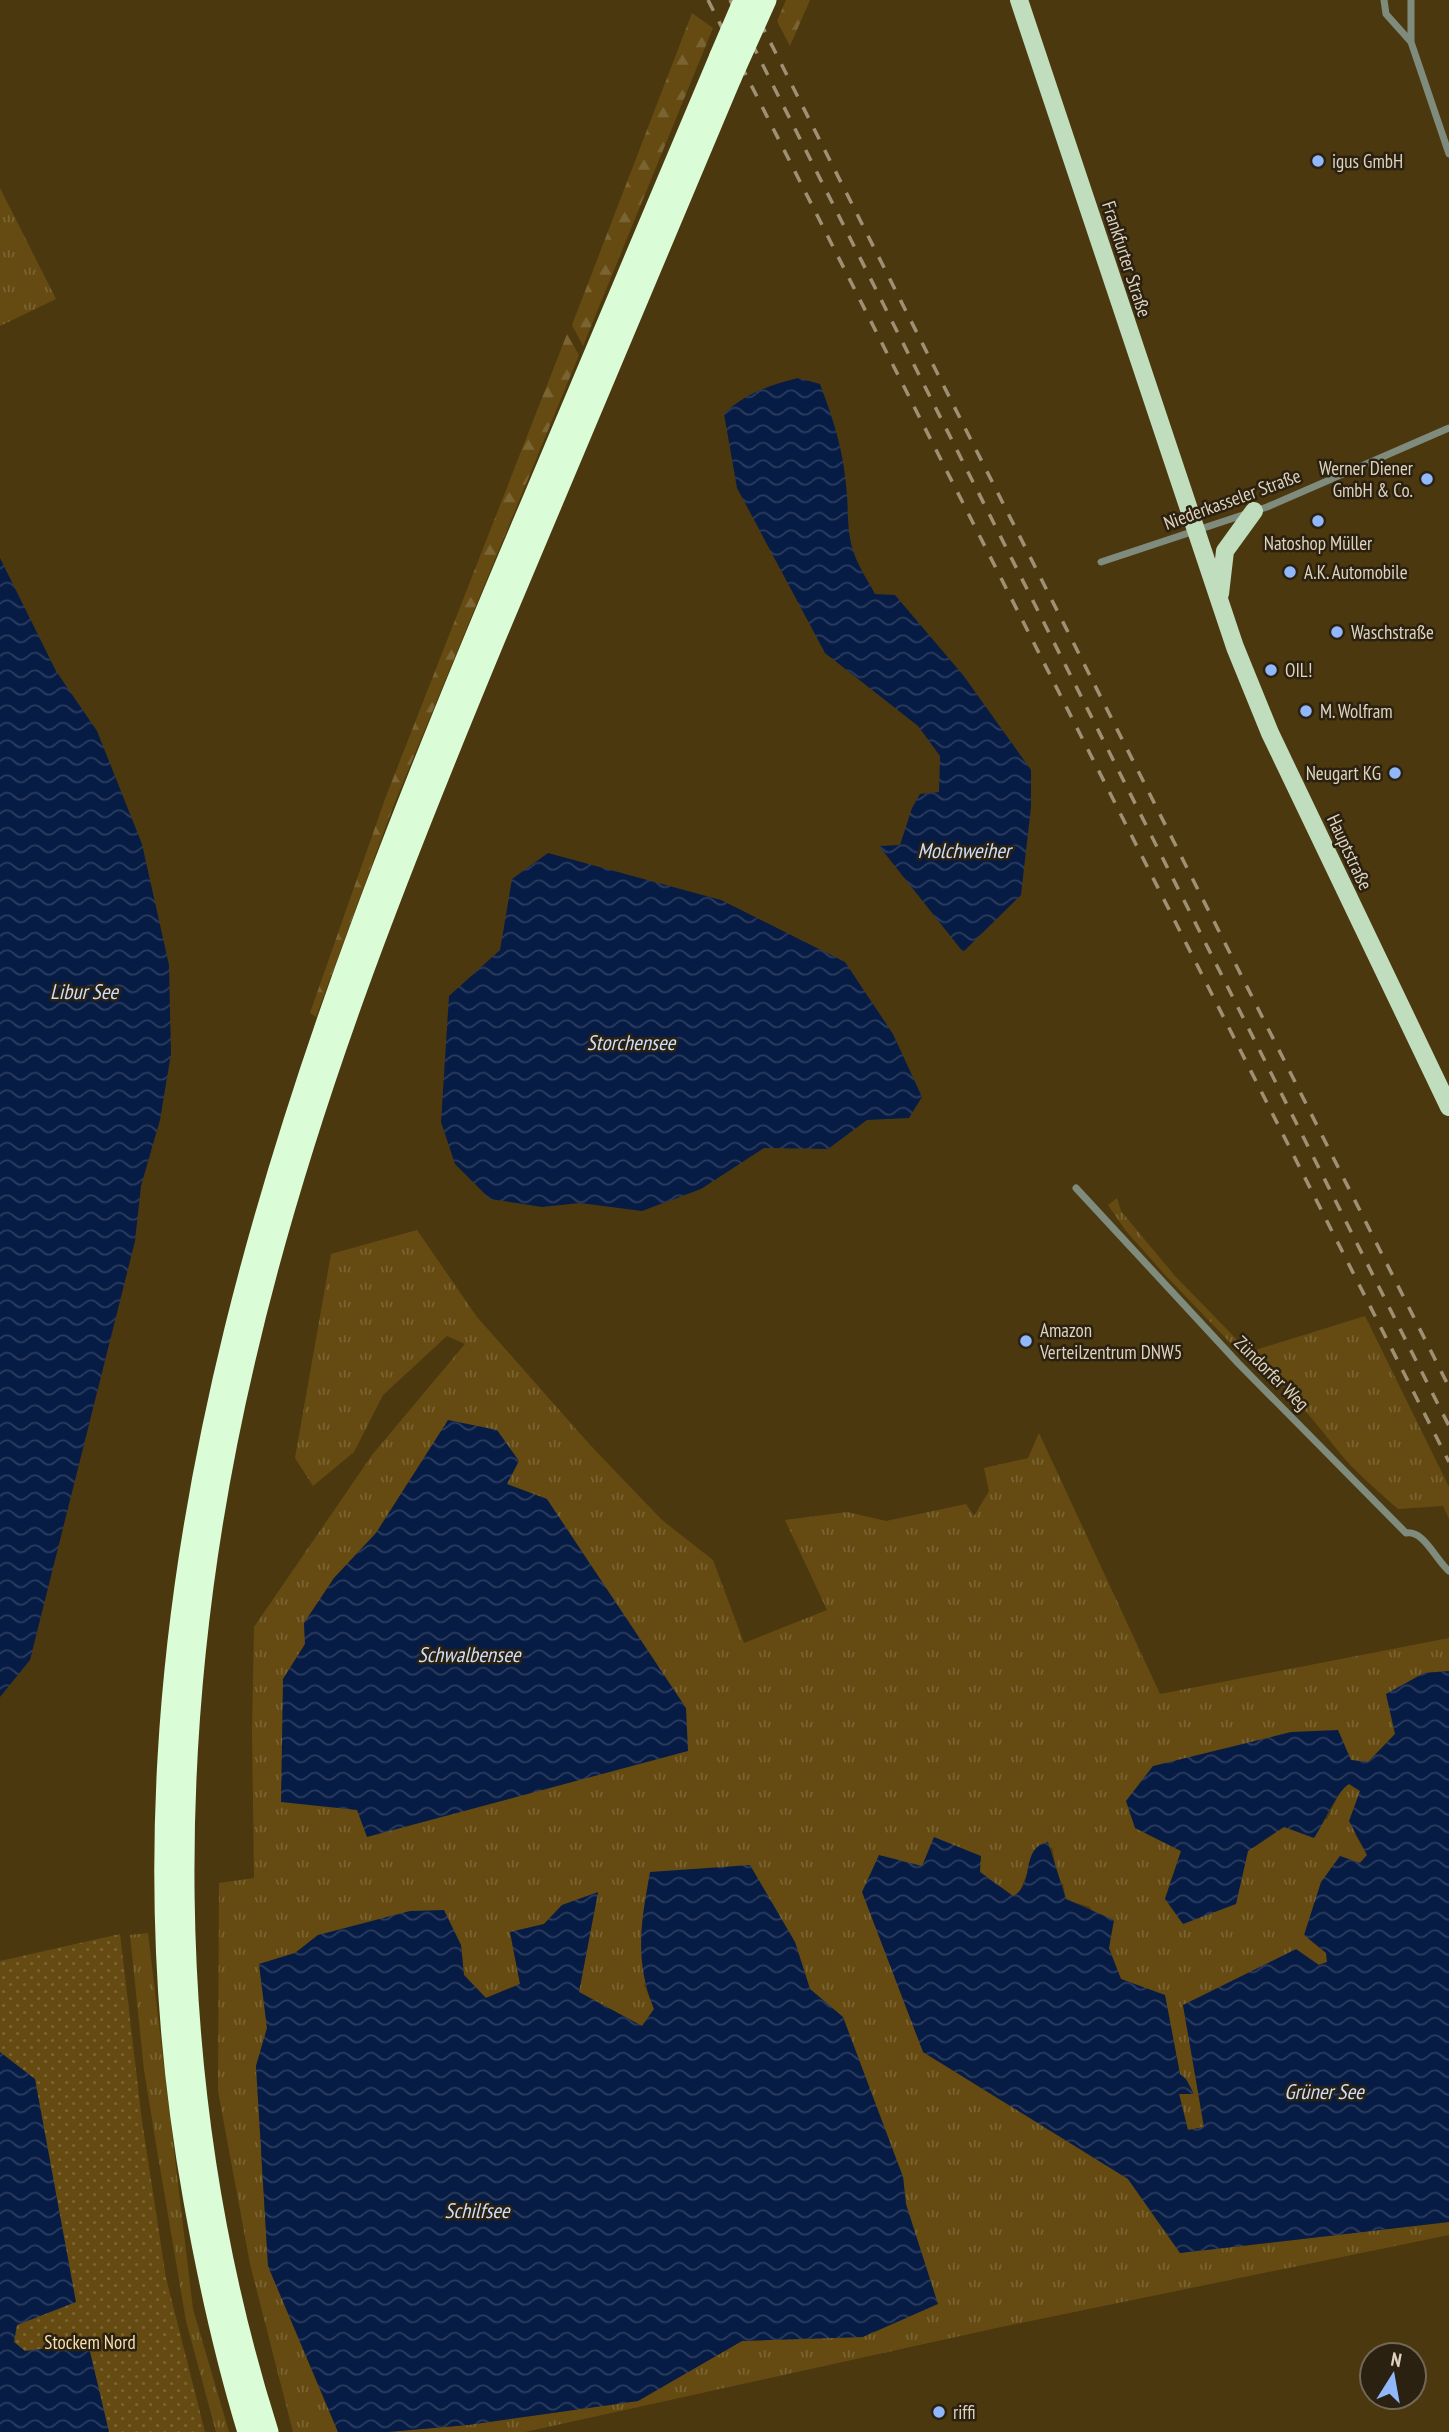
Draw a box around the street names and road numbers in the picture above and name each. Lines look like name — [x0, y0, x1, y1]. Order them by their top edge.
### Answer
street label: Frankfurter Straße — [1097, 198, 1157, 320]
street label: Niederkasseler Straße — [1160, 463, 1304, 535]
street label: Hauptstraße — [1322, 810, 1378, 894]
street label: Zündorfer Weg — [1230, 1331, 1314, 1415]

